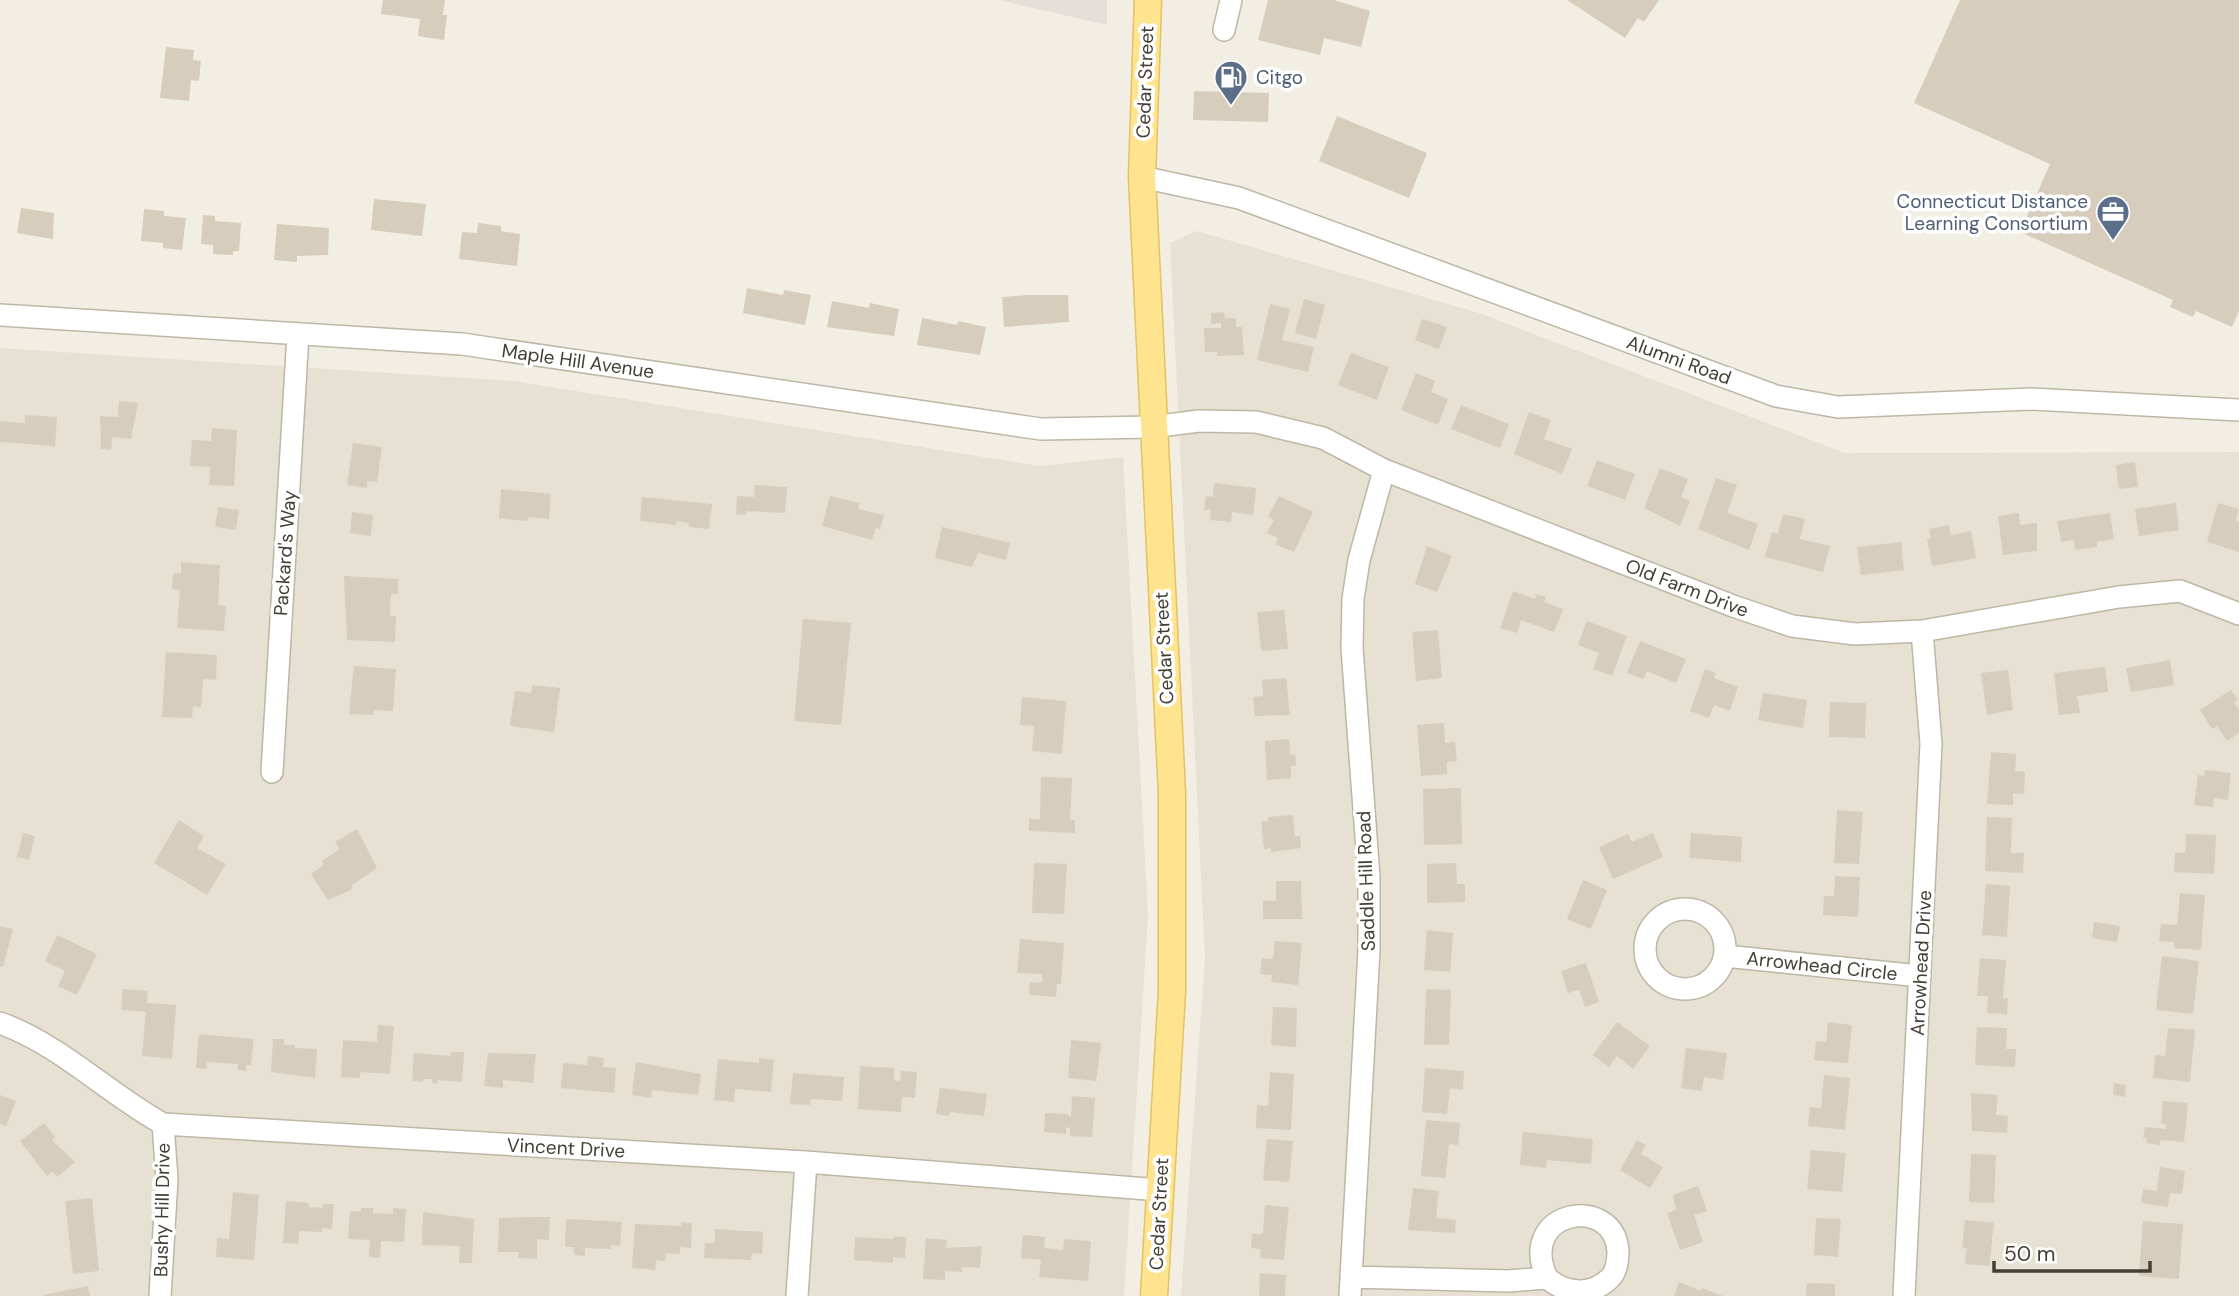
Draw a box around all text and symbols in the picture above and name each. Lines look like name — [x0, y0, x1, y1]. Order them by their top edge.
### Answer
street label: Cedar Street — [1131, 25, 1159, 139]
fuel station icon: Citgo — [1212, 58, 1250, 107]
place label: Citgo — [1256, 65, 1303, 90]
place label: Connecticut Distance Learning Consortium — [1897, 189, 2088, 236]
office icon: Connecticut Distance Learning Consortium — [2094, 193, 2132, 242]
street label: Alumni Road — [1623, 330, 1735, 390]
street label: Maple Hill Avenue — [500, 338, 656, 384]
street label: Packard's Way — [268, 489, 302, 617]
street label: Old Farm Drive — [1622, 553, 1752, 623]
street label: Cedar Street — [1149, 591, 1179, 705]
street label: Saddle Hill Road — [1351, 810, 1381, 952]
street label: Arrowhead Drive — [1905, 890, 1937, 1036]
street label: Arrowhead Circle — [1745, 946, 1899, 986]
street label: Vincent Drive — [506, 1132, 626, 1164]
street label: Bushy Hill Drive — [148, 1143, 176, 1277]
street label: Cedar Street — [1144, 1157, 1174, 1271]
scale bar — [1994, 1230, 2150, 1274]
text: 50 m — [2004, 1240, 2055, 1268]

